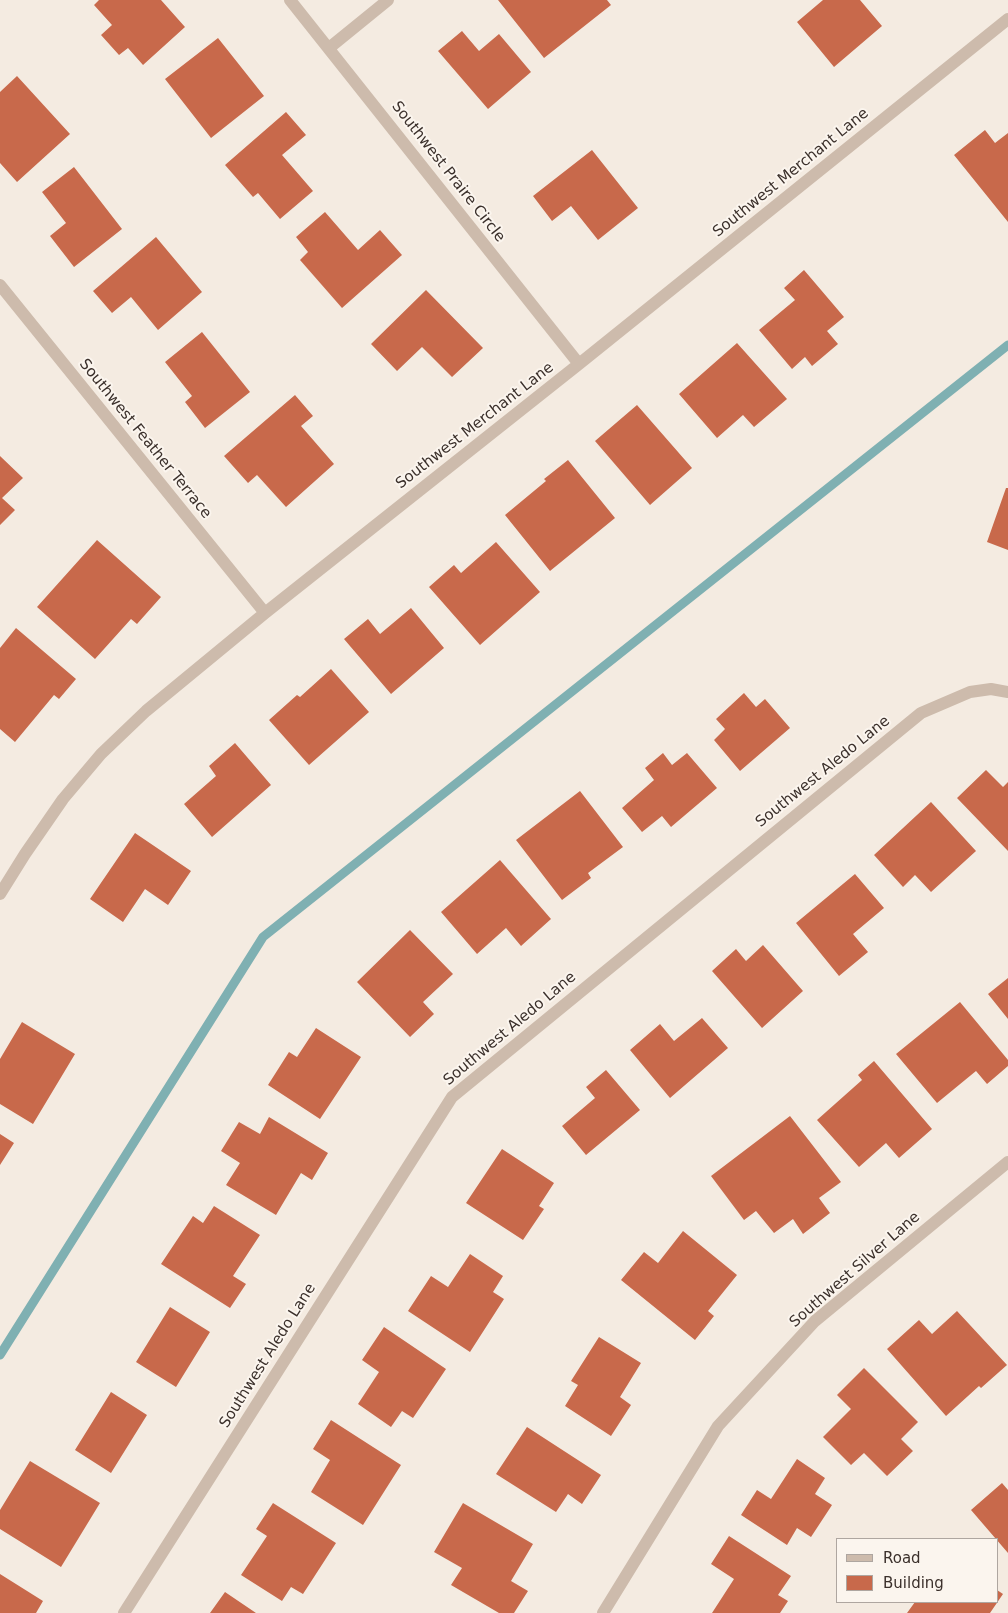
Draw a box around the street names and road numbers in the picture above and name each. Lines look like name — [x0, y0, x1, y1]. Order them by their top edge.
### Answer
street label: Southwest Praire Circle — [387, 98, 509, 246]
street label: Southwest Merchant Lane — [710, 105, 872, 241]
street label: Southwest Feather Terrace — [75, 356, 215, 522]
street label: Southwest Merchant Lane — [393, 359, 557, 493]
street label: Southwest Aledo Lane — [752, 712, 894, 832]
street label: Southwest Aledo Lane — [440, 968, 580, 1090]
street label: Southwest Silver Lane — [786, 1209, 924, 1331]
street label: Southwest Aledo Lane — [216, 1280, 320, 1432]

